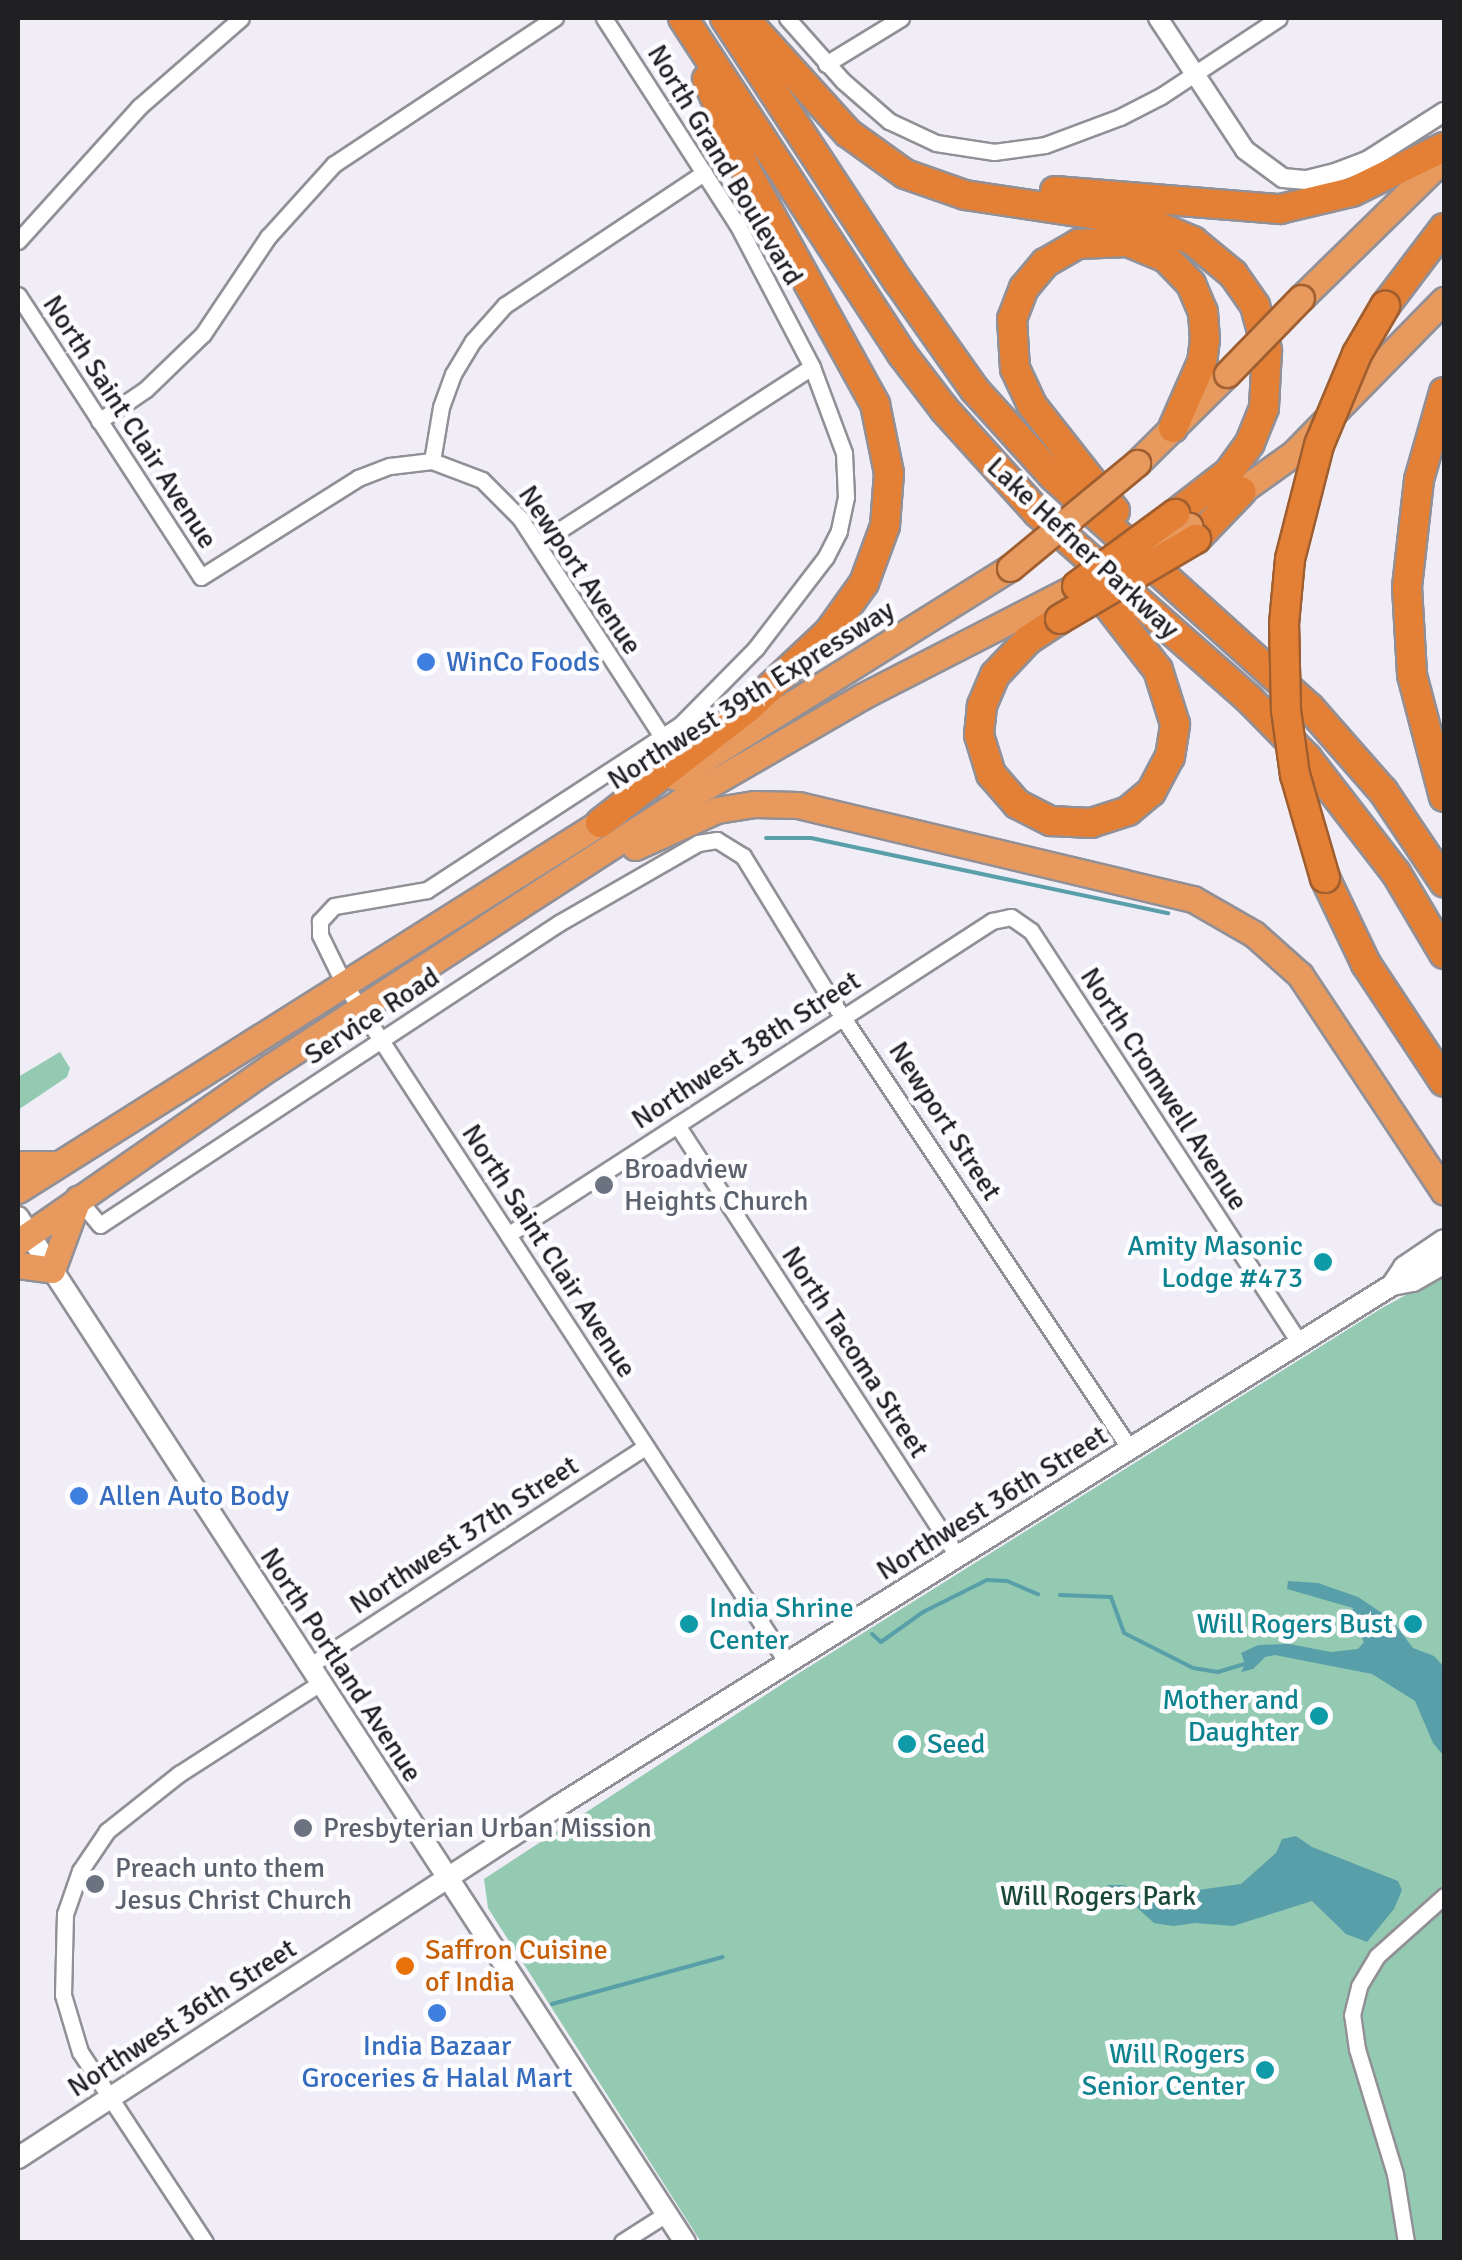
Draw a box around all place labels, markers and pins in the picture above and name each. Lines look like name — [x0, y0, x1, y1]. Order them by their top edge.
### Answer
place label: WinCo Foods — [446, 645, 600, 679]
marker: WinCo Foods — [415, 651, 437, 673]
place label: Broadview Heights Church — [624, 1152, 808, 1218]
marker: Broadview Heights Church — [593, 1174, 615, 1196]
place label: Amity Masonic Lodge #473 — [1127, 1229, 1303, 1295]
marker: Amity Masonic Lodge #473 — [1312, 1251, 1334, 1273]
place label: Allen Auto Body — [99, 1479, 289, 1513]
marker: Allen Auto Body — [68, 1485, 90, 1507]
place label: India Shrine Center — [709, 1591, 854, 1657]
place label: Will Rogers Bust — [1196, 1607, 1393, 1641]
marker: India Shrine Center — [678, 1613, 700, 1635]
marker: Will Rogers Bust — [1402, 1613, 1424, 1635]
place label: Mother and Daughter — [1162, 1683, 1299, 1749]
marker: Mother and Daughter — [1308, 1705, 1330, 1727]
place label: Seed — [927, 1727, 985, 1761]
marker: Seed — [896, 1733, 918, 1755]
place label: Presbyterian Urban Mission — [323, 1811, 652, 1845]
marker: Presbyterian Urban Mission — [292, 1817, 314, 1839]
place label: Preach unto them Jesus Christ Church — [115, 1851, 352, 1917]
marker: Preach unto them Jesus Christ Church — [84, 1873, 106, 1895]
place label: Saffron Cuisine of India — [425, 1933, 608, 1999]
marker: Saffron Cuisine of India — [394, 1955, 416, 1977]
marker: India Bazaar Groceries & Halal Mart — [426, 2002, 448, 2024]
place label: India Bazaar Groceries & Halal Mart — [301, 2029, 573, 2095]
place label: Will Rogers Senior Center — [1082, 2037, 1245, 2103]
marker: Will Rogers Senior Center — [1254, 2059, 1276, 2081]

